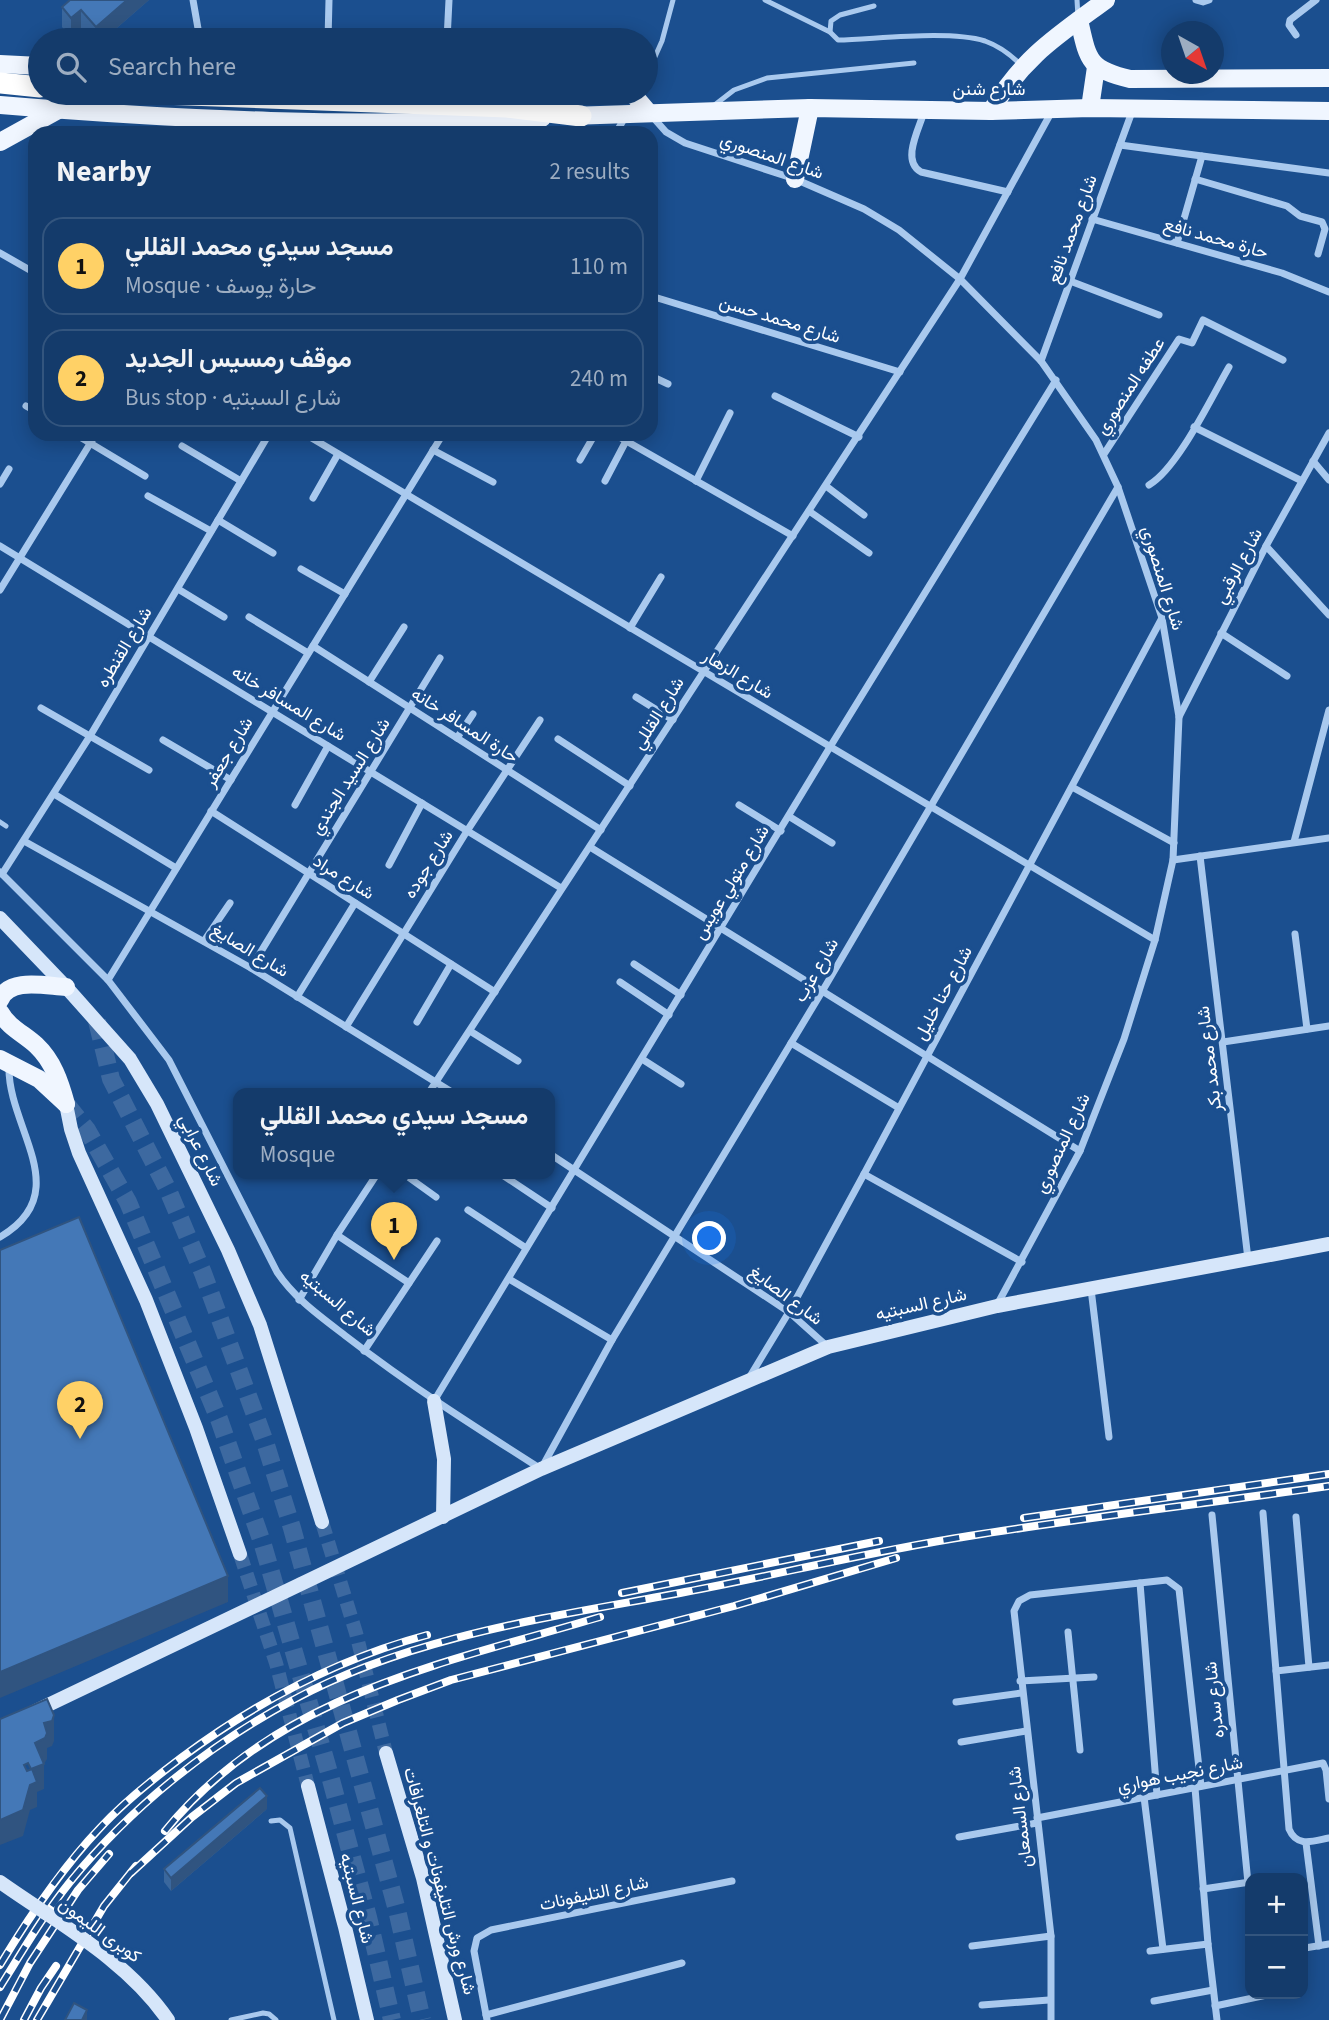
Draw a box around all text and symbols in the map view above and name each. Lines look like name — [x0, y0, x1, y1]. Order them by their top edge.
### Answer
north arrow — [1161, 21, 1224, 84]
search box — [28, 28, 658, 105]
icon: search — [52, 48, 90, 86]
text: Search here — [108, 48, 236, 85]
street label: شارع شنن — [952, 77, 1026, 102]
street label: شارع المنصوري — [716, 127, 827, 188]
text: Nearby — [56, 150, 151, 193]
text: 2 results — [550, 155, 630, 188]
street label: شارع محمد نافع — [1041, 171, 1104, 287]
street label: حارة محمد نافع — [1161, 212, 1271, 265]
text: مسجد سيدي محمد القللي — [125, 228, 394, 265]
text: 1 — [75, 250, 87, 283]
text: 110 m — [570, 250, 628, 283]
text: Mosque · حارة يوسف — [125, 269, 316, 302]
street label: شارع محمد حسن — [716, 289, 843, 350]
street label: عطفه المنصوري — [1090, 333, 1173, 441]
text: موقف رمسيس الجديد — [125, 340, 352, 377]
text: 2 — [75, 362, 87, 395]
text: 240 m — [570, 362, 628, 395]
text: Bus stop · شارع السبتيه — [125, 381, 341, 414]
street label: شارع المنصوري — [1133, 523, 1190, 634]
street label: شارع الرقبي — [1208, 524, 1271, 610]
street label: شارع القنطره — [90, 602, 158, 692]
street label: شارع الزهار — [697, 643, 778, 705]
street label: شارع المسافر خانه — [227, 659, 351, 747]
street label: شارع القللي — [626, 672, 692, 755]
street label: حارة المسافر خانه — [406, 681, 523, 769]
street label: شارع جعفر — [197, 712, 259, 793]
street label: شارع السيد الجندي — [304, 713, 398, 841]
street label: شارع متولي عويس — [687, 820, 777, 945]
street label: شارع جوده — [397, 825, 459, 903]
street label: شارع مراد — [308, 849, 379, 906]
street label: شارع الصايغ — [206, 917, 293, 983]
street label: شارع عزب — [788, 933, 845, 1007]
street label: شارع حنا خليل — [908, 942, 979, 1045]
street label: شارع محمد بكر — [1191, 1005, 1229, 1114]
popup — [233, 1088, 555, 1179]
street label: شارع المنصوري — [1028, 1089, 1098, 1198]
text: مسجد سيدي محمد القللي — [260, 1097, 528, 1134]
street label: شارع عرابي — [170, 1110, 229, 1192]
text: Mosque — [260, 1138, 335, 1171]
pin: 1 — [371, 1202, 417, 1260]
your location — [692, 1221, 726, 1255]
street label: شارع الصايغ — [744, 1259, 828, 1331]
street label: شارع السبتيه — [294, 1264, 381, 1343]
street label: شارع السبتيه — [873, 1282, 969, 1327]
pin: 2 — [57, 1381, 103, 1439]
street label: شارع سدره — [1198, 1660, 1231, 1739]
street label: شارع نجيب هواري — [1115, 1750, 1246, 1801]
street label: شارع ورش التليفونات و التلغرافات — [397, 1765, 482, 1998]
street label: شارع السمعان — [1002, 1765, 1039, 1869]
street label: شارع السبتيه — [333, 1850, 380, 1946]
street label: شارع التليفونات — [537, 1870, 651, 1917]
map controls — [1245, 1873, 1308, 1999]
button: + — [1245, 1873, 1308, 1936]
street label: كوبرى الليمون — [53, 1892, 146, 1969]
button: − — [1245, 1936, 1308, 1999]

